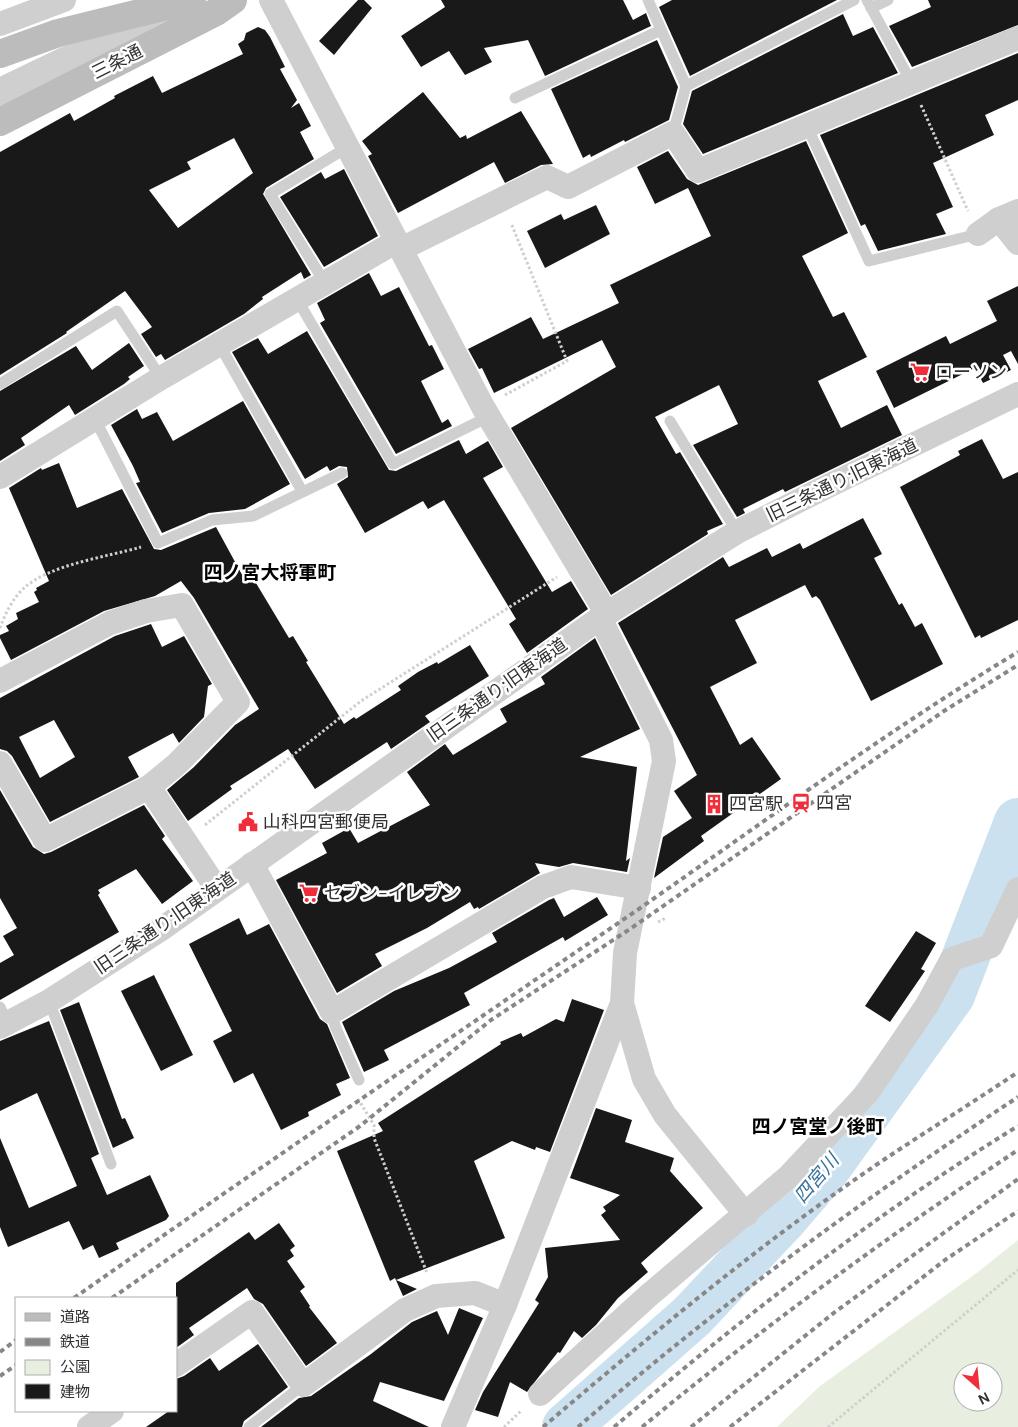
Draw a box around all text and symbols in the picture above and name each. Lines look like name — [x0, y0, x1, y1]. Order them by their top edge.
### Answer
street label: 三条通 — [87, 39, 147, 85]
place label: ローソン — [935, 360, 1007, 384]
supermarket icon: ローソン — [909, 361, 931, 383]
street label: 旧三条通り;旧東海道 — [762, 433, 922, 527]
district label: 四ノ宮大将軍町 — [203, 560, 337, 585]
street label: 旧三条通り;旧東海道 — [422, 633, 572, 747]
place label: 四宮 — [816, 791, 852, 815]
place label: 四宮駅 — [729, 792, 783, 816]
station icon: 四宮 — [790, 792, 812, 814]
building icon: 四宮駅 — [703, 793, 725, 815]
place label: 山科四宮郵便局 — [263, 810, 389, 834]
public building icon: 山科四宮郵便局 — [237, 811, 259, 833]
street label: 旧三条通り;旧東海道 — [89, 867, 241, 979]
place label: セブン-イレブン — [324, 881, 460, 905]
supermarket icon: セブン-イレブン — [298, 882, 320, 904]
district label: 四ノ宮堂ノ後町 — [751, 1114, 885, 1139]
water label: 四宮川 — [788, 1147, 846, 1208]
legend — [15, 1297, 178, 1412]
text: 道路 — [60, 1307, 90, 1327]
text: 鉄道 — [60, 1332, 90, 1352]
text: 公園 — [60, 1357, 90, 1377]
north arrow — [953, 1362, 1003, 1412]
text: 建物 — [60, 1382, 90, 1402]
text: N — [975, 1388, 993, 1409]

